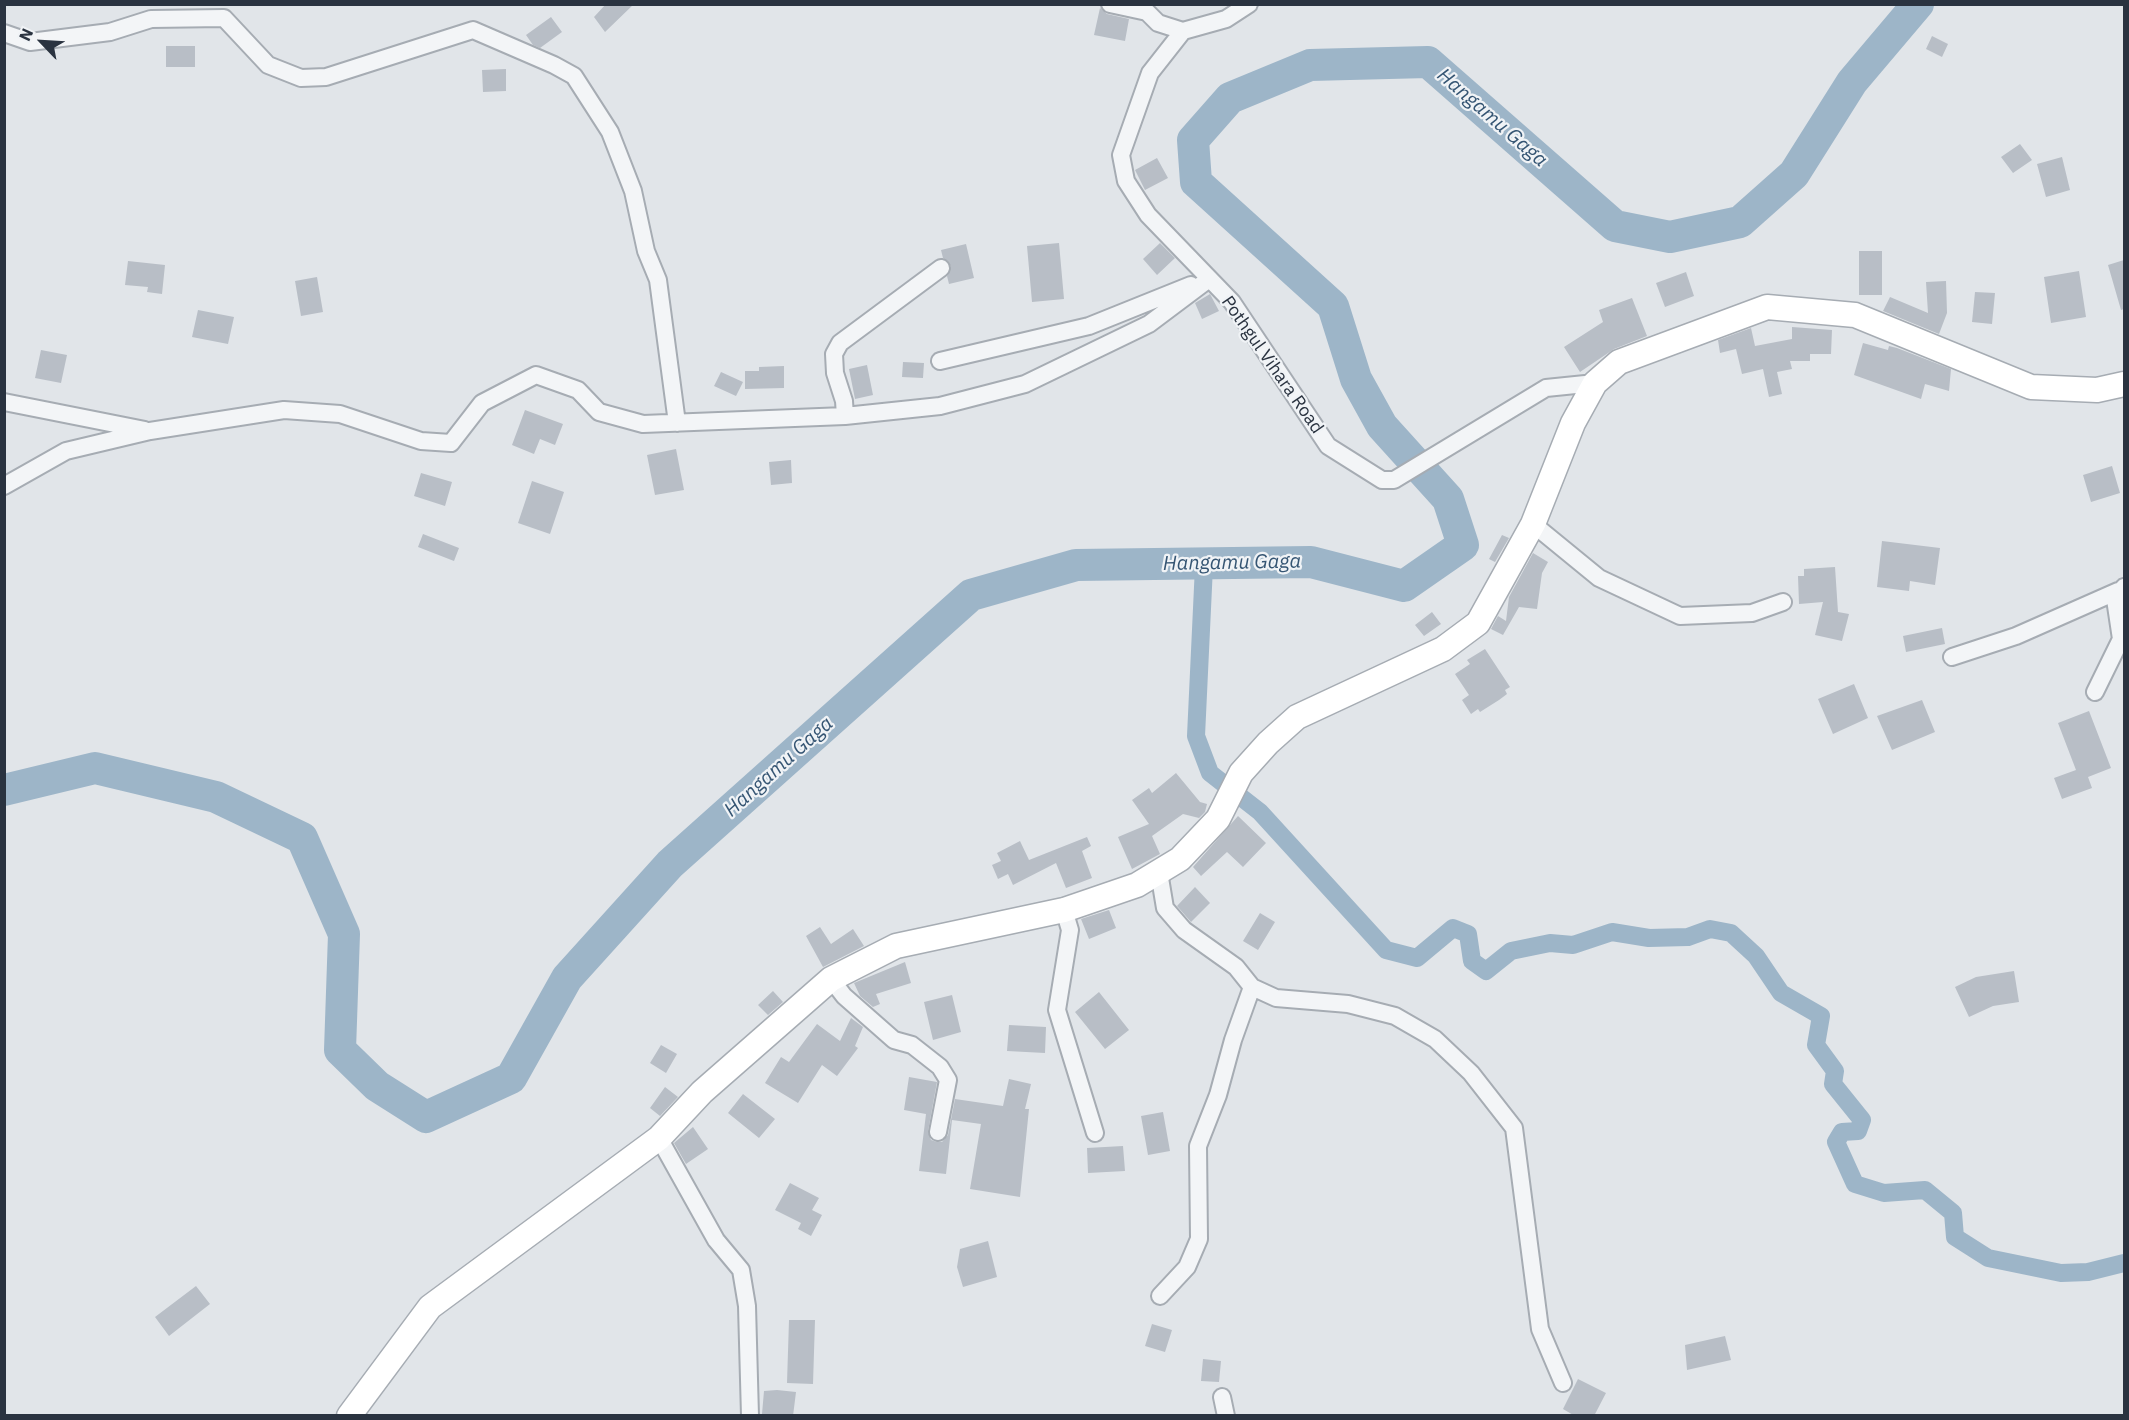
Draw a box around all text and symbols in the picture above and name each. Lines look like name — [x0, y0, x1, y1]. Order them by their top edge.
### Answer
north arrow — [12, 12, 72, 72]
text: N — [14, 25, 37, 44]
water label: Hangamu Gaga — [1432, 64, 1552, 172]
street label: Pothgul Vihara Road — [1216, 292, 1328, 438]
water label: Hangamu Gaga — [1163, 550, 1301, 576]
water label: Hangamu Gaga — [720, 712, 838, 822]

